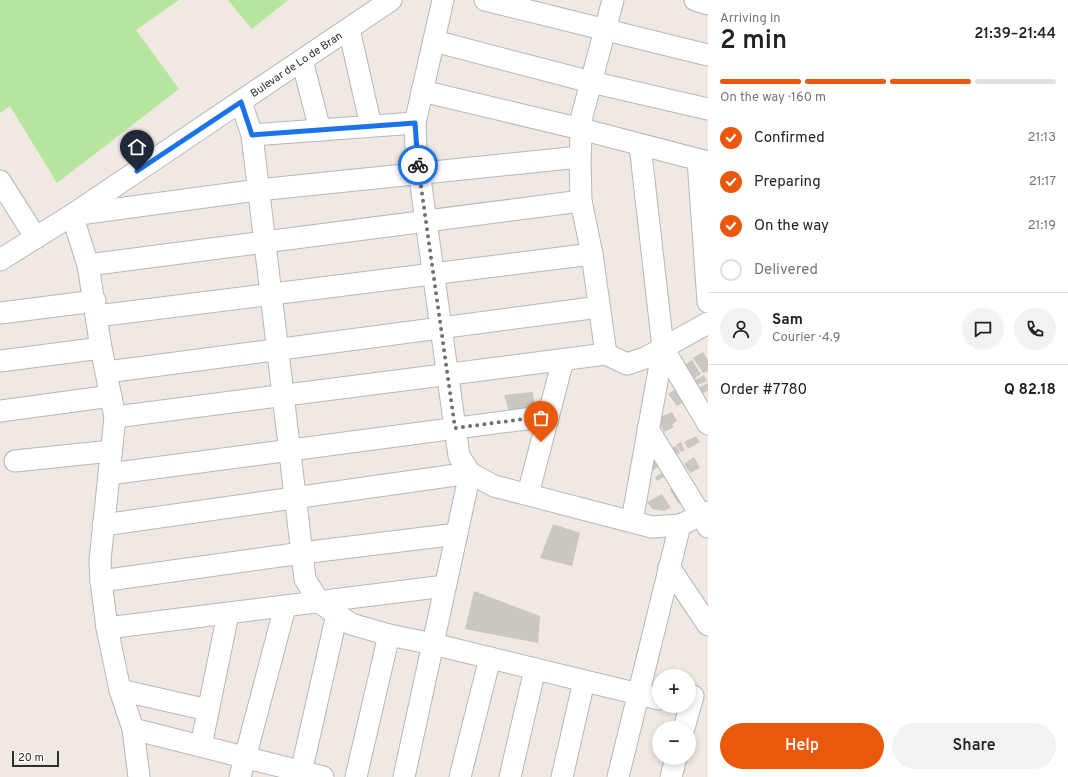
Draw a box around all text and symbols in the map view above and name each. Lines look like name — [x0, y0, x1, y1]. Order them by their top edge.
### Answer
text: Arriving in — [720, 11, 781, 27]
text: 2 min — [720, 25, 787, 58]
text: 21:39–21:44 — [974, 25, 1056, 44]
street label: Bulevar de Lo de Bran — [248, 29, 345, 101]
text: On the way · 160 m — [720, 90, 826, 106]
icon: check — [720, 127, 742, 149]
text: Confirmed — [754, 129, 825, 148]
pin — [120, 130, 154, 171]
text: 21:13 — [1028, 130, 1056, 146]
icon: home — [126, 136, 148, 158]
courier — [398, 145, 438, 185]
icon: bike — [407, 154, 429, 176]
icon: check — [720, 171, 742, 193]
text: Preparing — [754, 173, 821, 192]
text: 21:17 — [1029, 174, 1056, 190]
icon: check — [720, 215, 742, 237]
text: On the way — [754, 217, 829, 236]
text: 21:19 — [1028, 218, 1056, 234]
text: Delivered — [754, 261, 818, 280]
button: person — [720, 308, 762, 350]
button: chat — [962, 308, 1004, 350]
button: phone — [1014, 308, 1056, 350]
text: Sam — [772, 311, 803, 330]
text: Courier · 4.9 — [772, 330, 840, 346]
text: Order #7780 — [720, 381, 807, 400]
text: Q 82.18 — [1004, 381, 1056, 400]
pin — [524, 401, 558, 442]
icon: bag — [530, 407, 552, 429]
map controls — [652, 669, 696, 765]
button: + — [652, 669, 696, 713]
button: − — [652, 721, 696, 765]
button: Help — [720, 723, 884, 769]
button: Share — [892, 723, 1056, 769]
scale bar — [12, 749, 59, 768]
text: 20 m — [18, 751, 44, 765]

